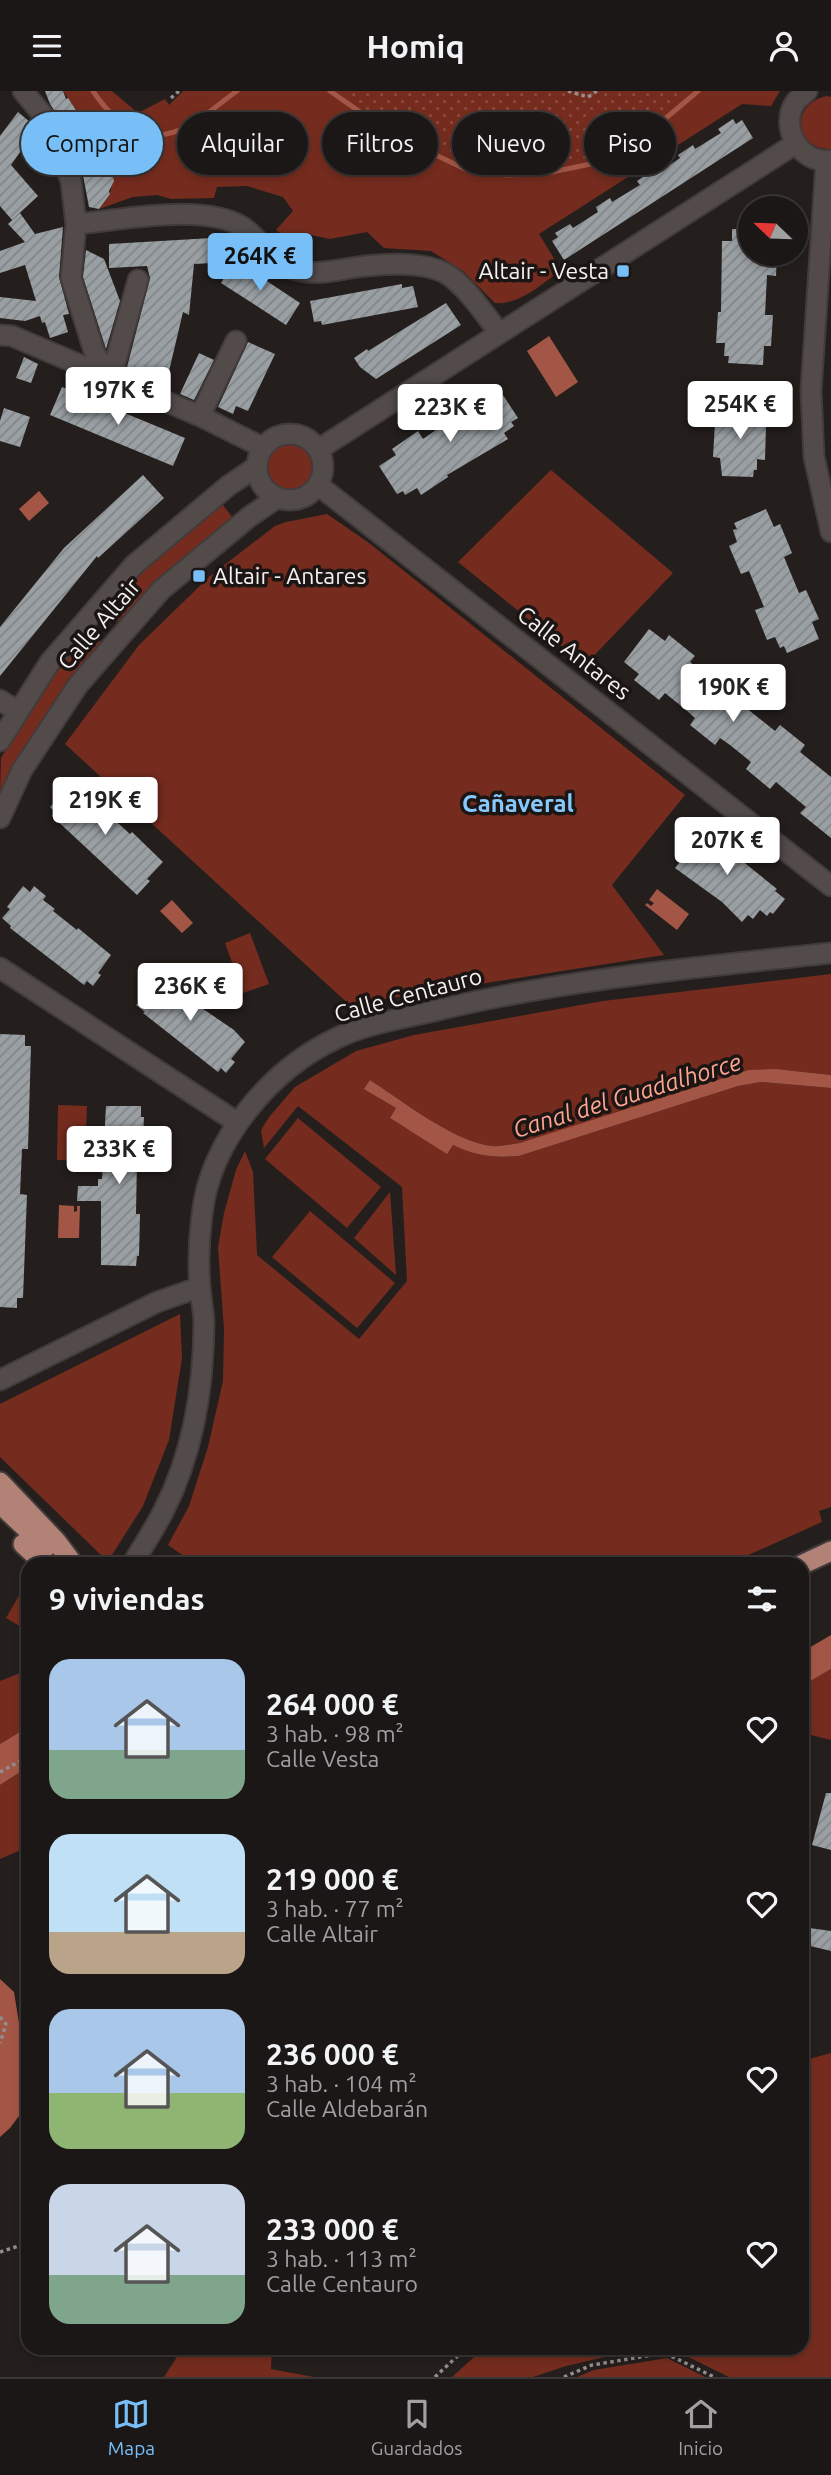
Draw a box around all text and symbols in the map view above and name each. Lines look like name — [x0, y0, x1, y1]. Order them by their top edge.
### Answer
icon: menu — [28, 27, 66, 65]
icon: person — [765, 27, 803, 65]
text: Homiq — [366, 28, 465, 64]
chip: Comprar — [21, 112, 163, 175]
chip: Alquilar — [177, 112, 308, 175]
chip: Filtros — [322, 112, 438, 175]
chip: Nuevo — [452, 112, 570, 175]
chip: Piso — [584, 112, 676, 175]
north arrow — [738, 196, 808, 266]
map controls — [738, 196, 808, 266]
pin: 264K € — [203, 233, 317, 293]
text: 264K € — [224, 243, 296, 268]
place label: Altair - Vesta — [478, 258, 609, 283]
marker: Altair - Vesta — [615, 263, 631, 279]
pin: 197K € — [61, 367, 175, 427]
text: 197K € — [82, 377, 154, 402]
pin: 254K € — [683, 381, 797, 441]
pin: 223K € — [393, 385, 507, 444]
text: 254K € — [704, 391, 776, 416]
text: 223K € — [414, 394, 486, 419]
place label: Altair - Antares — [213, 563, 367, 588]
marker: Altair - Antares — [191, 568, 207, 584]
street label: Calle Altair — [52, 573, 145, 674]
street label: Calle Antares — [513, 601, 636, 704]
pin: 190K € — [676, 665, 790, 724]
text: 190K € — [697, 674, 769, 699]
pin: 219K € — [48, 777, 162, 837]
text: 219K € — [69, 787, 141, 812]
district label: Cañaveral — [462, 790, 574, 817]
pin: 207K € — [670, 817, 784, 877]
text: 207K € — [691, 827, 763, 852]
pin: 236K € — [133, 963, 247, 1023]
street label: Calle Centauro — [331, 963, 485, 1026]
text: 236K € — [154, 973, 226, 998]
water label: Canal del Guadalhorce — [510, 1048, 744, 1143]
pin: 233K € — [62, 1127, 176, 1186]
text: 233K € — [83, 1136, 155, 1161]
icon: filters — [743, 1580, 781, 1618]
text: 9 viviendas — [49, 1582, 205, 1616]
icon: home — [105, 1687, 189, 1771]
text: 264 000 € — [266, 1687, 399, 1721]
icon: heart — [743, 1710, 781, 1748]
text: 3 hab. · 98 m² — [266, 1721, 404, 1746]
text: Calle Vesta — [266, 1746, 379, 1771]
icon: home — [105, 1862, 189, 1946]
text: 219 000 € — [266, 1862, 399, 1896]
icon: heart — [743, 1885, 781, 1923]
text: 3 hab. · 77 m² — [266, 1896, 404, 1921]
text: Calle Altair — [266, 1921, 378, 1946]
icon: home — [105, 2037, 189, 2121]
text: 236 000 € — [266, 2037, 399, 2071]
icon: heart — [743, 2060, 781, 2098]
text: 3 hab. · 104 m² — [266, 2071, 417, 2096]
text: Calle Aldebarán — [266, 2096, 428, 2121]
icon: home — [105, 2212, 189, 2296]
text: 233 000 € — [266, 2212, 399, 2246]
icon: heart — [743, 2235, 781, 2273]
text: 3 hab. · 113 m² — [266, 2246, 417, 2271]
text: Calle Centauro — [266, 2271, 418, 2296]
tab: Mapa — [108, 2395, 155, 2459]
tab: Guardados — [371, 2395, 463, 2459]
tab: Inicio — [678, 2395, 723, 2459]

